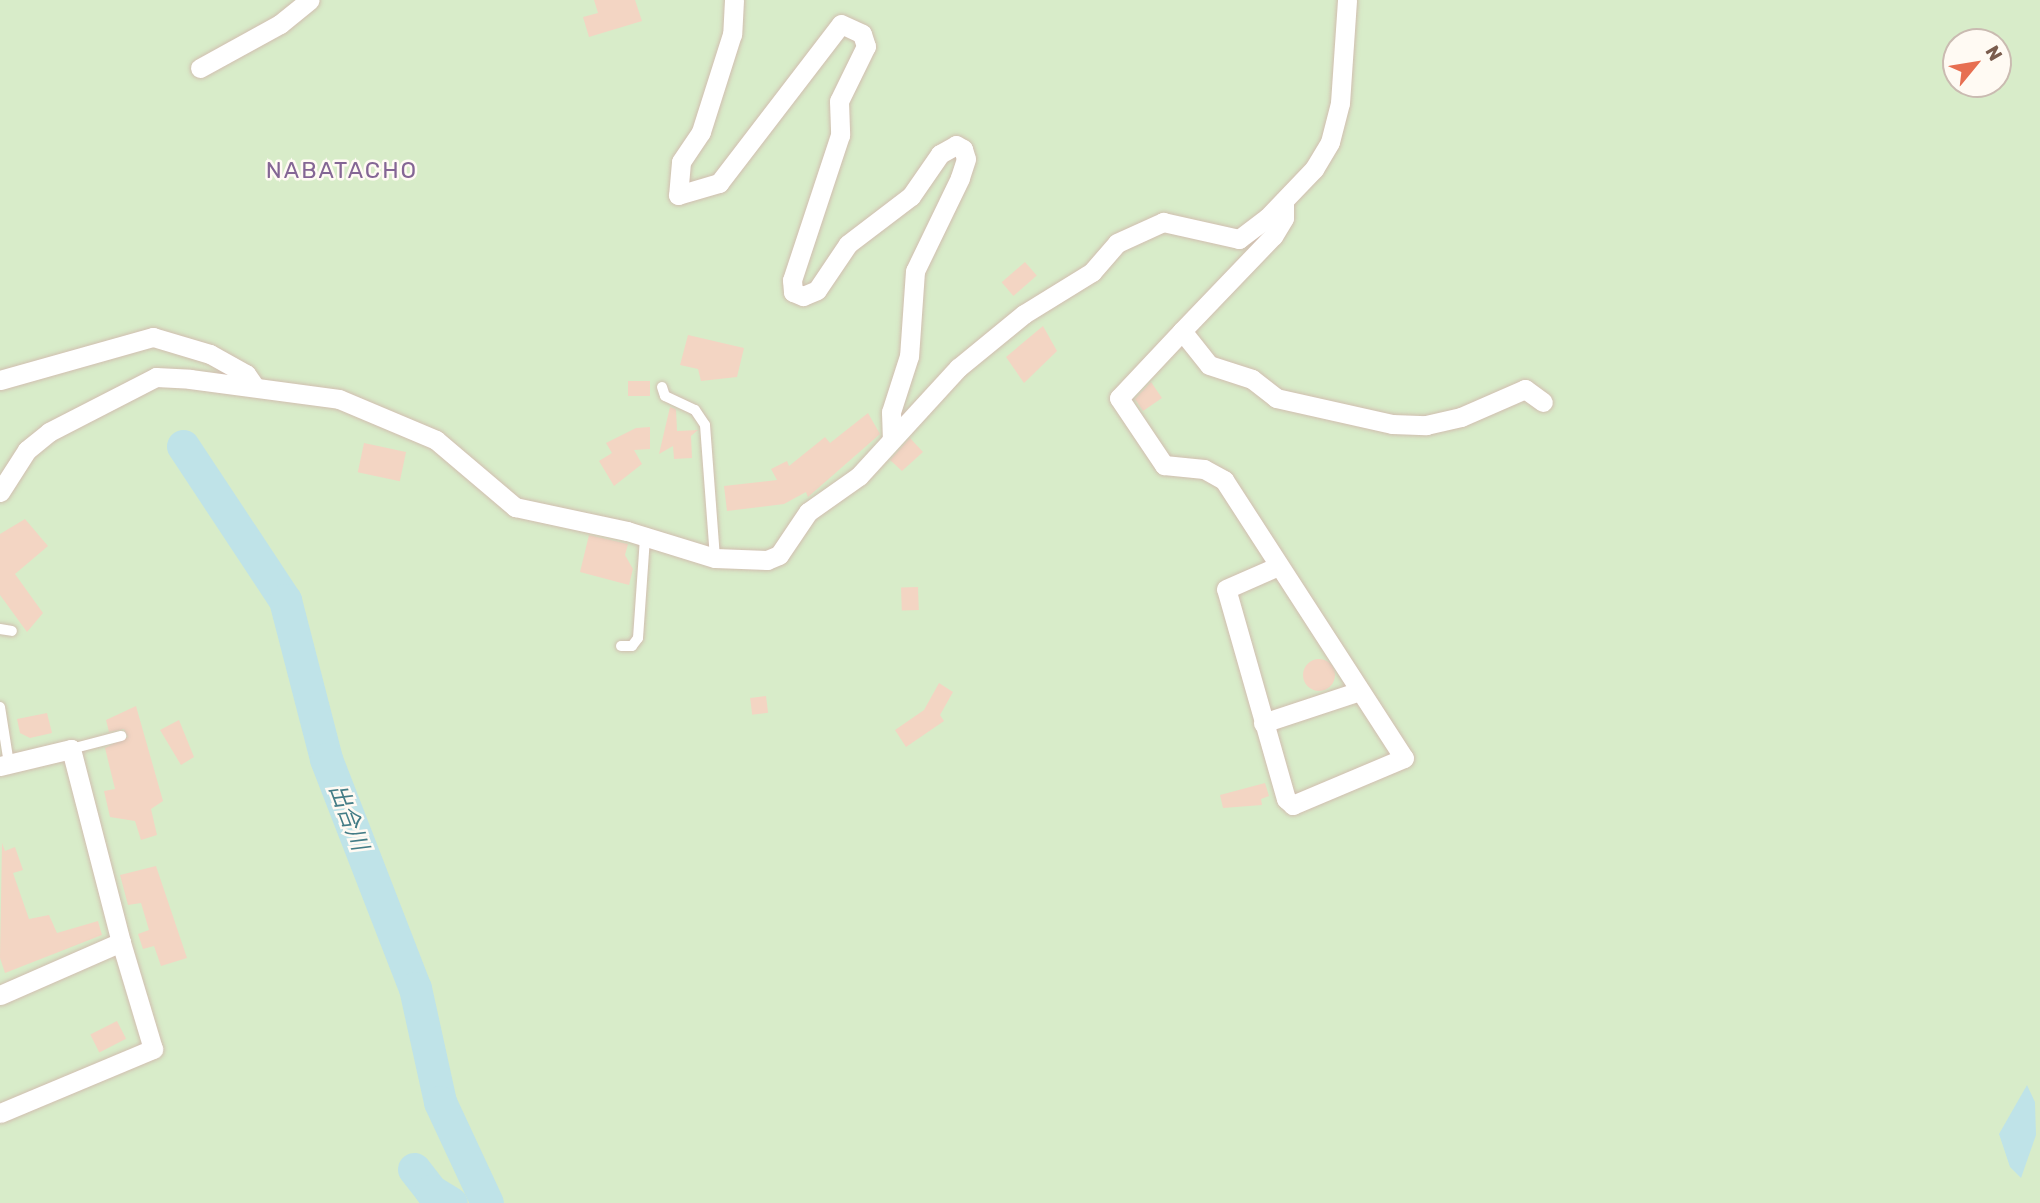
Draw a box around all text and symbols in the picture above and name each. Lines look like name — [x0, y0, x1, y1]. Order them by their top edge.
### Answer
north arrow — [1942, 28, 2012, 98]
text: N — [1981, 42, 2007, 65]
district label: NABATACHO — [267, 156, 417, 184]
water label: 出合川 — [324, 780, 374, 854]

